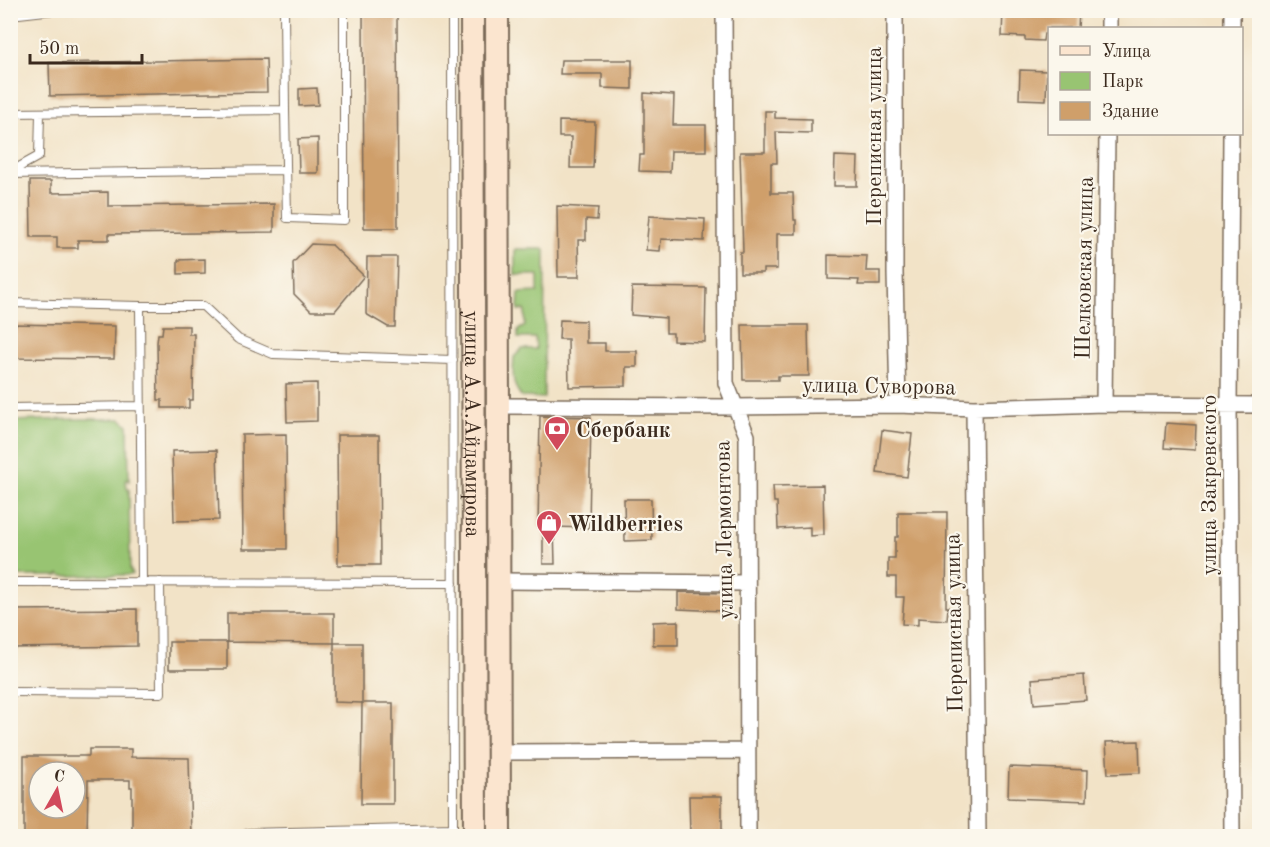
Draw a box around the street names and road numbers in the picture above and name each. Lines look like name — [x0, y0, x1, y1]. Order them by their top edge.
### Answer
street label: Переписная улица — [864, 46, 886, 226]
street label: Шелковская улица — [1072, 176, 1098, 360]
street label: улица А.А.Айдамирова — [460, 310, 483, 538]
street label: улица Суворова — [802, 375, 956, 399]
street label: улица Закревского — [1199, 394, 1221, 576]
street label: улица Лермонтова — [712, 440, 738, 620]
street label: Переписная улица — [942, 533, 968, 713]

